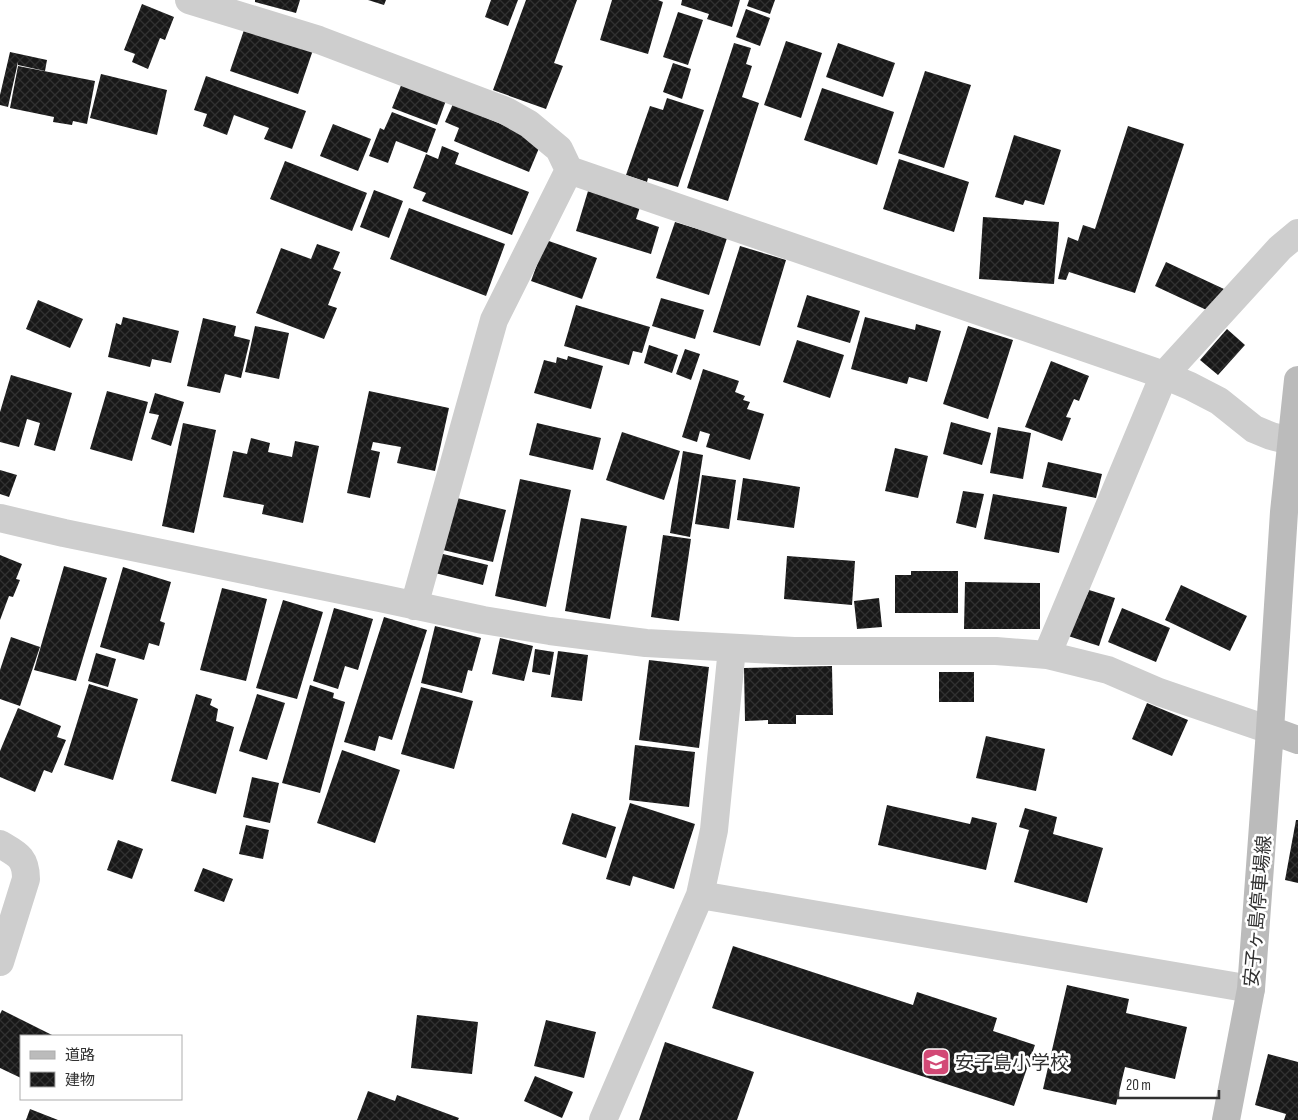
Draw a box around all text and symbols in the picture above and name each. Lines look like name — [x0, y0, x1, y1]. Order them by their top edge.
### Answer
street label: 安子ヶ島停車場線 — [1240, 834, 1277, 988]
legend — [20, 1035, 182, 1100]
text: 道路 — [65, 1046, 95, 1065]
school or university icon: 安子島小学校 — [921, 1047, 951, 1077]
place label: 安子島小学校 — [955, 1052, 1069, 1075]
scale bar — [1118, 1068, 1219, 1100]
text: 建物 — [65, 1071, 95, 1090]
text: 20 m — [1126, 1076, 1151, 1095]

